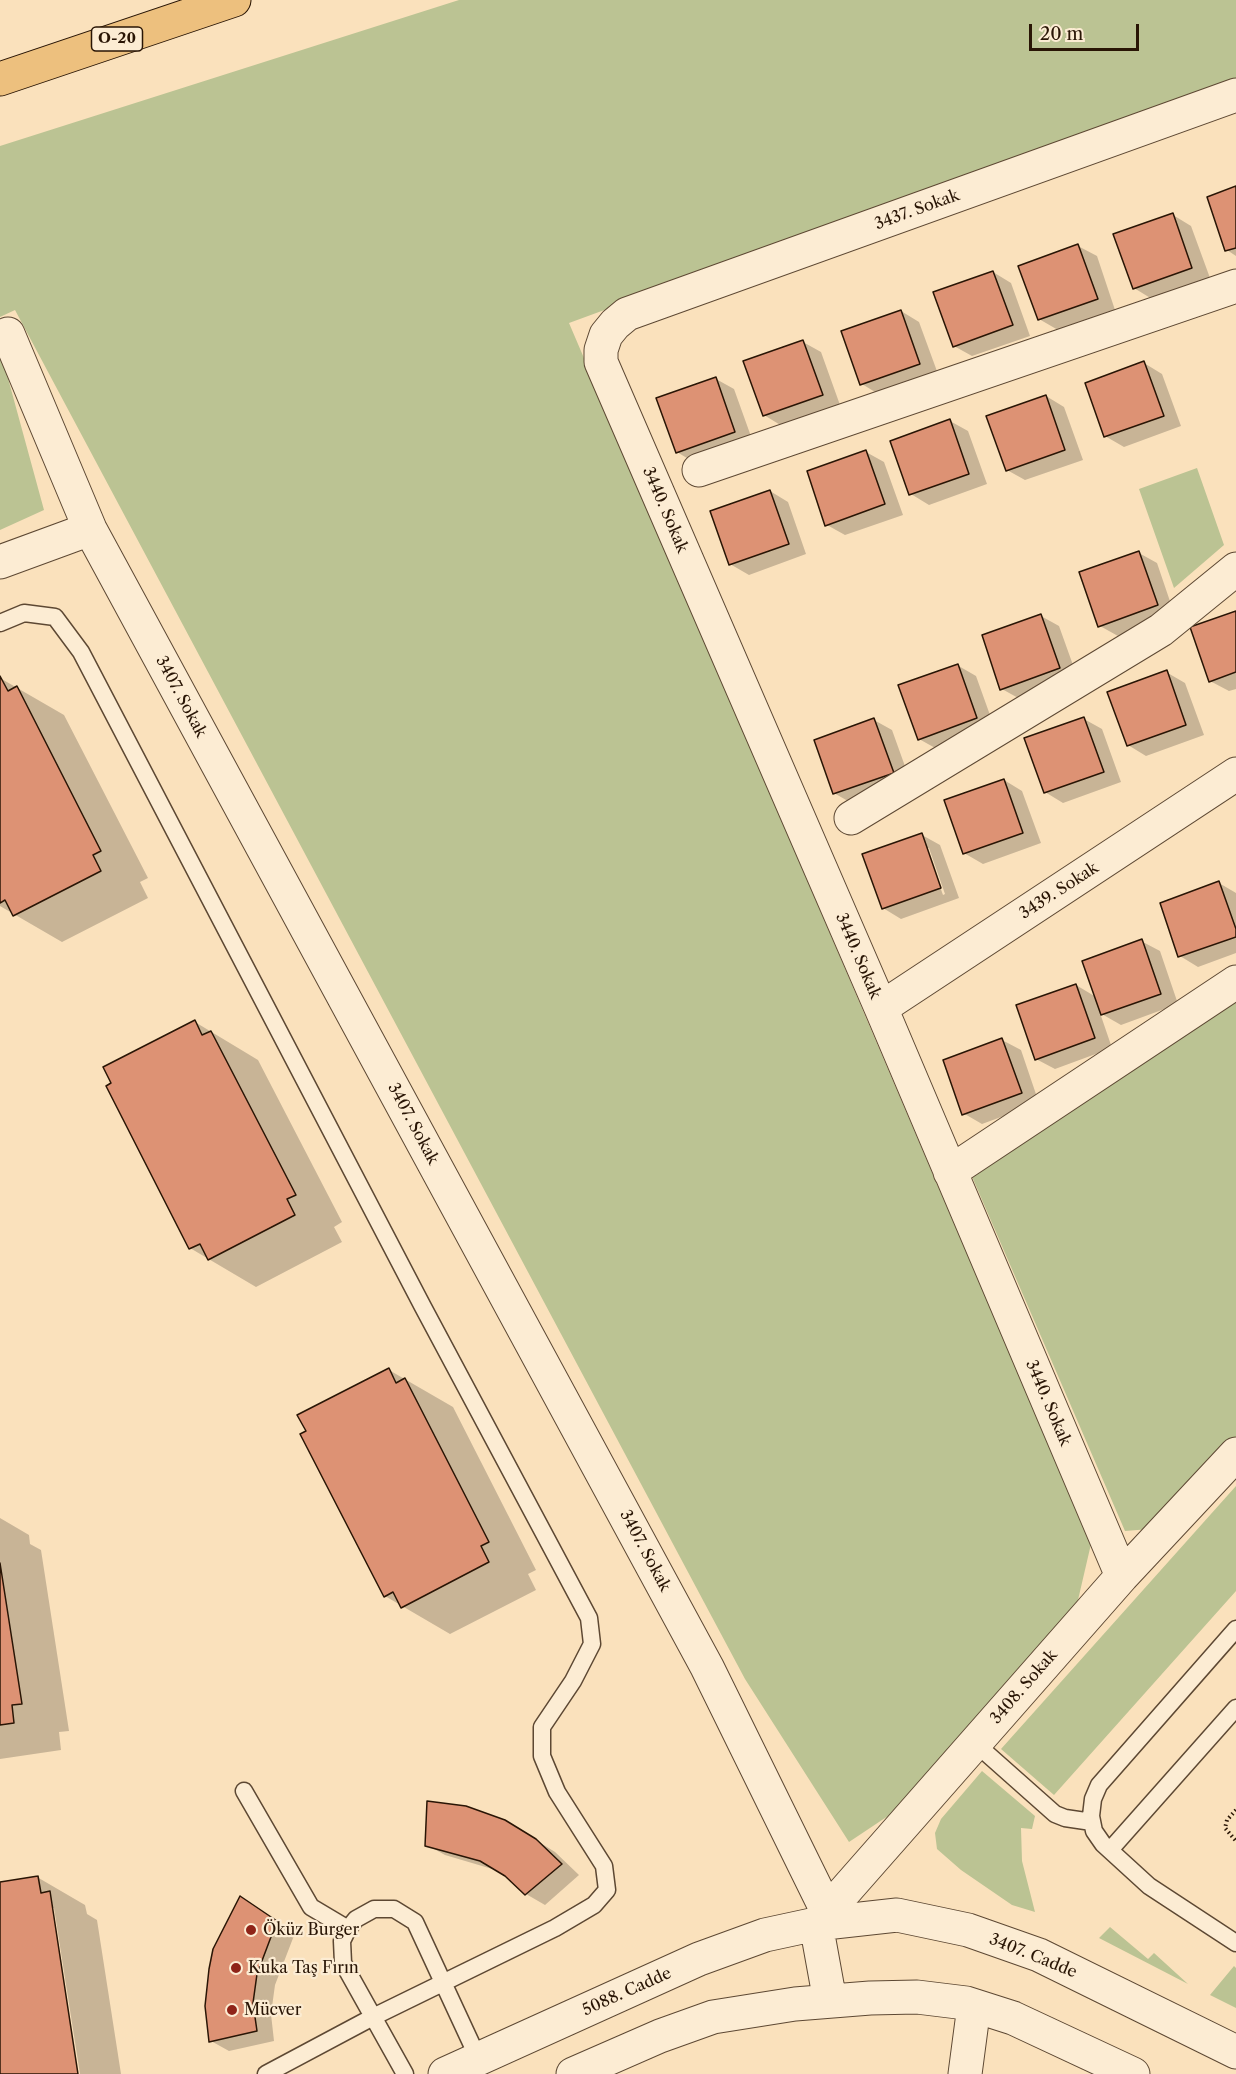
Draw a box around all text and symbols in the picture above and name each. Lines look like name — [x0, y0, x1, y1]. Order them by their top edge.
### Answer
scale bar — [1032, 12, 1142, 50]
text: 20 m — [1040, 23, 1083, 45]
road number: O-20 — [92, 27, 142, 51]
street label: 3437. Sokak — [872, 186, 962, 234]
street label: 3440. Sokak — [638, 464, 692, 556]
street label: 3407. Sokak — [151, 653, 211, 741]
street label: 3439. Sokak — [1016, 858, 1102, 924]
street label: 3440. Sokak — [831, 910, 885, 1002]
street label: 3407. Sokak — [383, 1080, 443, 1168]
street label: 3440. Sokak — [1021, 1357, 1075, 1449]
street label: 3407. Sokak — [615, 1507, 675, 1595]
street label: 3408. Sokak — [987, 1646, 1061, 1728]
place label: Öküz Burger — [263, 1920, 359, 1940]
marker: Öküz Burger — [244, 1923, 258, 1937]
street label: 3407. Cadde — [986, 1930, 1080, 1982]
place label: Kuka Taş Fırın — [248, 1958, 359, 1978]
marker: Kuka Taş Fırın — [229, 1961, 243, 1975]
street label: 5088. Cadde — [579, 1964, 675, 2020]
place label: Mücver — [244, 2000, 302, 2020]
marker: Mücver — [225, 2003, 239, 2017]

